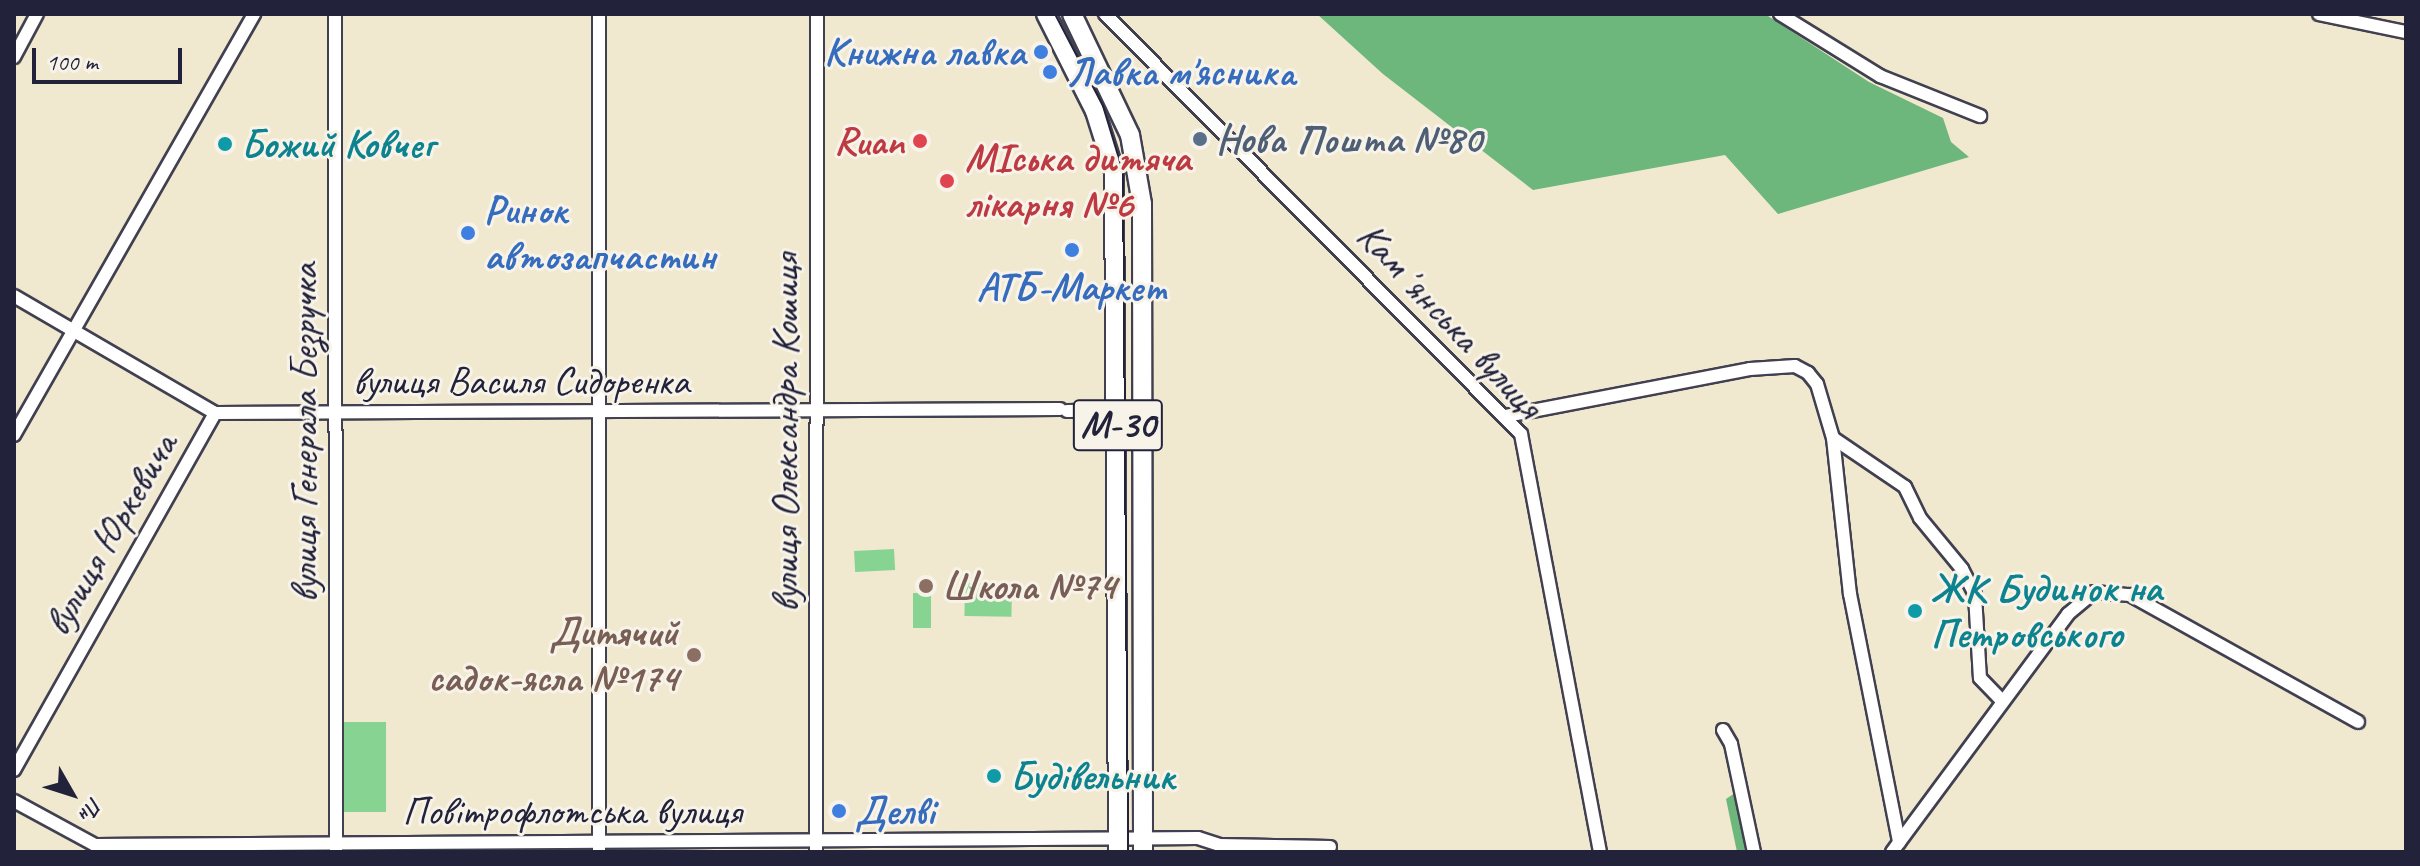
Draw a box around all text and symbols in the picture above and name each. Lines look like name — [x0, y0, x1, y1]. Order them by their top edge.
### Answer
place label: Книжна лавка — [824, 28, 1025, 76]
scale bar — [36, 32, 186, 82]
marker: Книжна лавка — [1032, 43, 1050, 61]
text: 100 m — [46, 47, 98, 77]
place label: Лавка м'ясника — [1066, 48, 1294, 96]
marker: Лавка м'ясника — [1041, 63, 1059, 81]
place label: Нова Пошта №80 — [1216, 115, 1479, 163]
place label: Ruan — [834, 117, 904, 165]
place label: Божий Ковчег — [241, 120, 434, 168]
marker: Нова Пошта №80 — [1191, 130, 1209, 148]
marker: Ruan — [911, 132, 929, 150]
place label: МІська дитяча лікарня №6 — [965, 134, 1184, 228]
marker: Божий Ковчег — [216, 135, 234, 153]
marker: МІська дитяча лікарня №6 — [936, 170, 958, 192]
place label: Ринок автозапчастин — [484, 186, 716, 280]
street label: Камʼянська вулиця — [1346, 211, 1554, 429]
marker: Ринок автозапчастин — [459, 224, 477, 242]
marker: АТБ-Маркет — [1063, 241, 1081, 259]
street label: вулиця Олександра Кошиця — [761, 254, 809, 612]
place label: АТБ-Маркет — [977, 263, 1167, 311]
street label: вулиця Генерала Безручка — [280, 264, 328, 602]
street label: вулиця Василя Сидоренка — [352, 357, 690, 405]
road number: М-30 — [1072, 391, 1164, 459]
street label: вулиця Юркевича — [33, 424, 187, 644]
place label: Школа №74 — [942, 562, 1116, 610]
place label: ЖК Будинок на Петровського — [1931, 564, 2159, 658]
marker: Школа №74 — [917, 577, 935, 595]
marker: ЖК Будинок на Петровського — [1906, 602, 1924, 620]
place label: Дитячий садок-ясла №174 — [428, 608, 678, 702]
marker: Дитячий садок-ясла №174 — [685, 646, 703, 664]
place label: Будівельник — [1010, 752, 1174, 800]
north arrow — [32, 754, 112, 834]
marker: Будівельник — [985, 767, 1003, 785]
street label: Повітрофлотська вулиця — [403, 787, 741, 835]
place label: Делві — [855, 787, 934, 835]
text: Пн — [73, 791, 109, 827]
marker: Делві — [830, 802, 848, 820]

